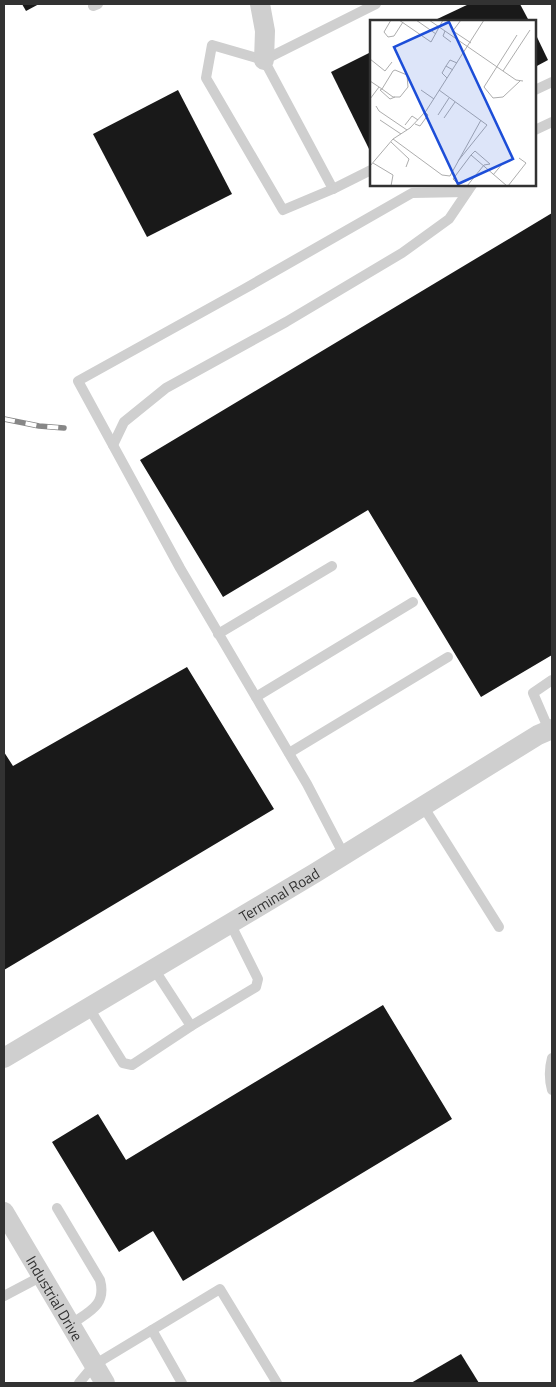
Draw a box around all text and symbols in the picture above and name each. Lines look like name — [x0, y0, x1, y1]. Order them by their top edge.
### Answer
inset map — [370, 20, 536, 186]
street label: Terminal Road — [234, 862, 324, 927]
street label: Industrial Drive — [21, 1251, 89, 1345]

